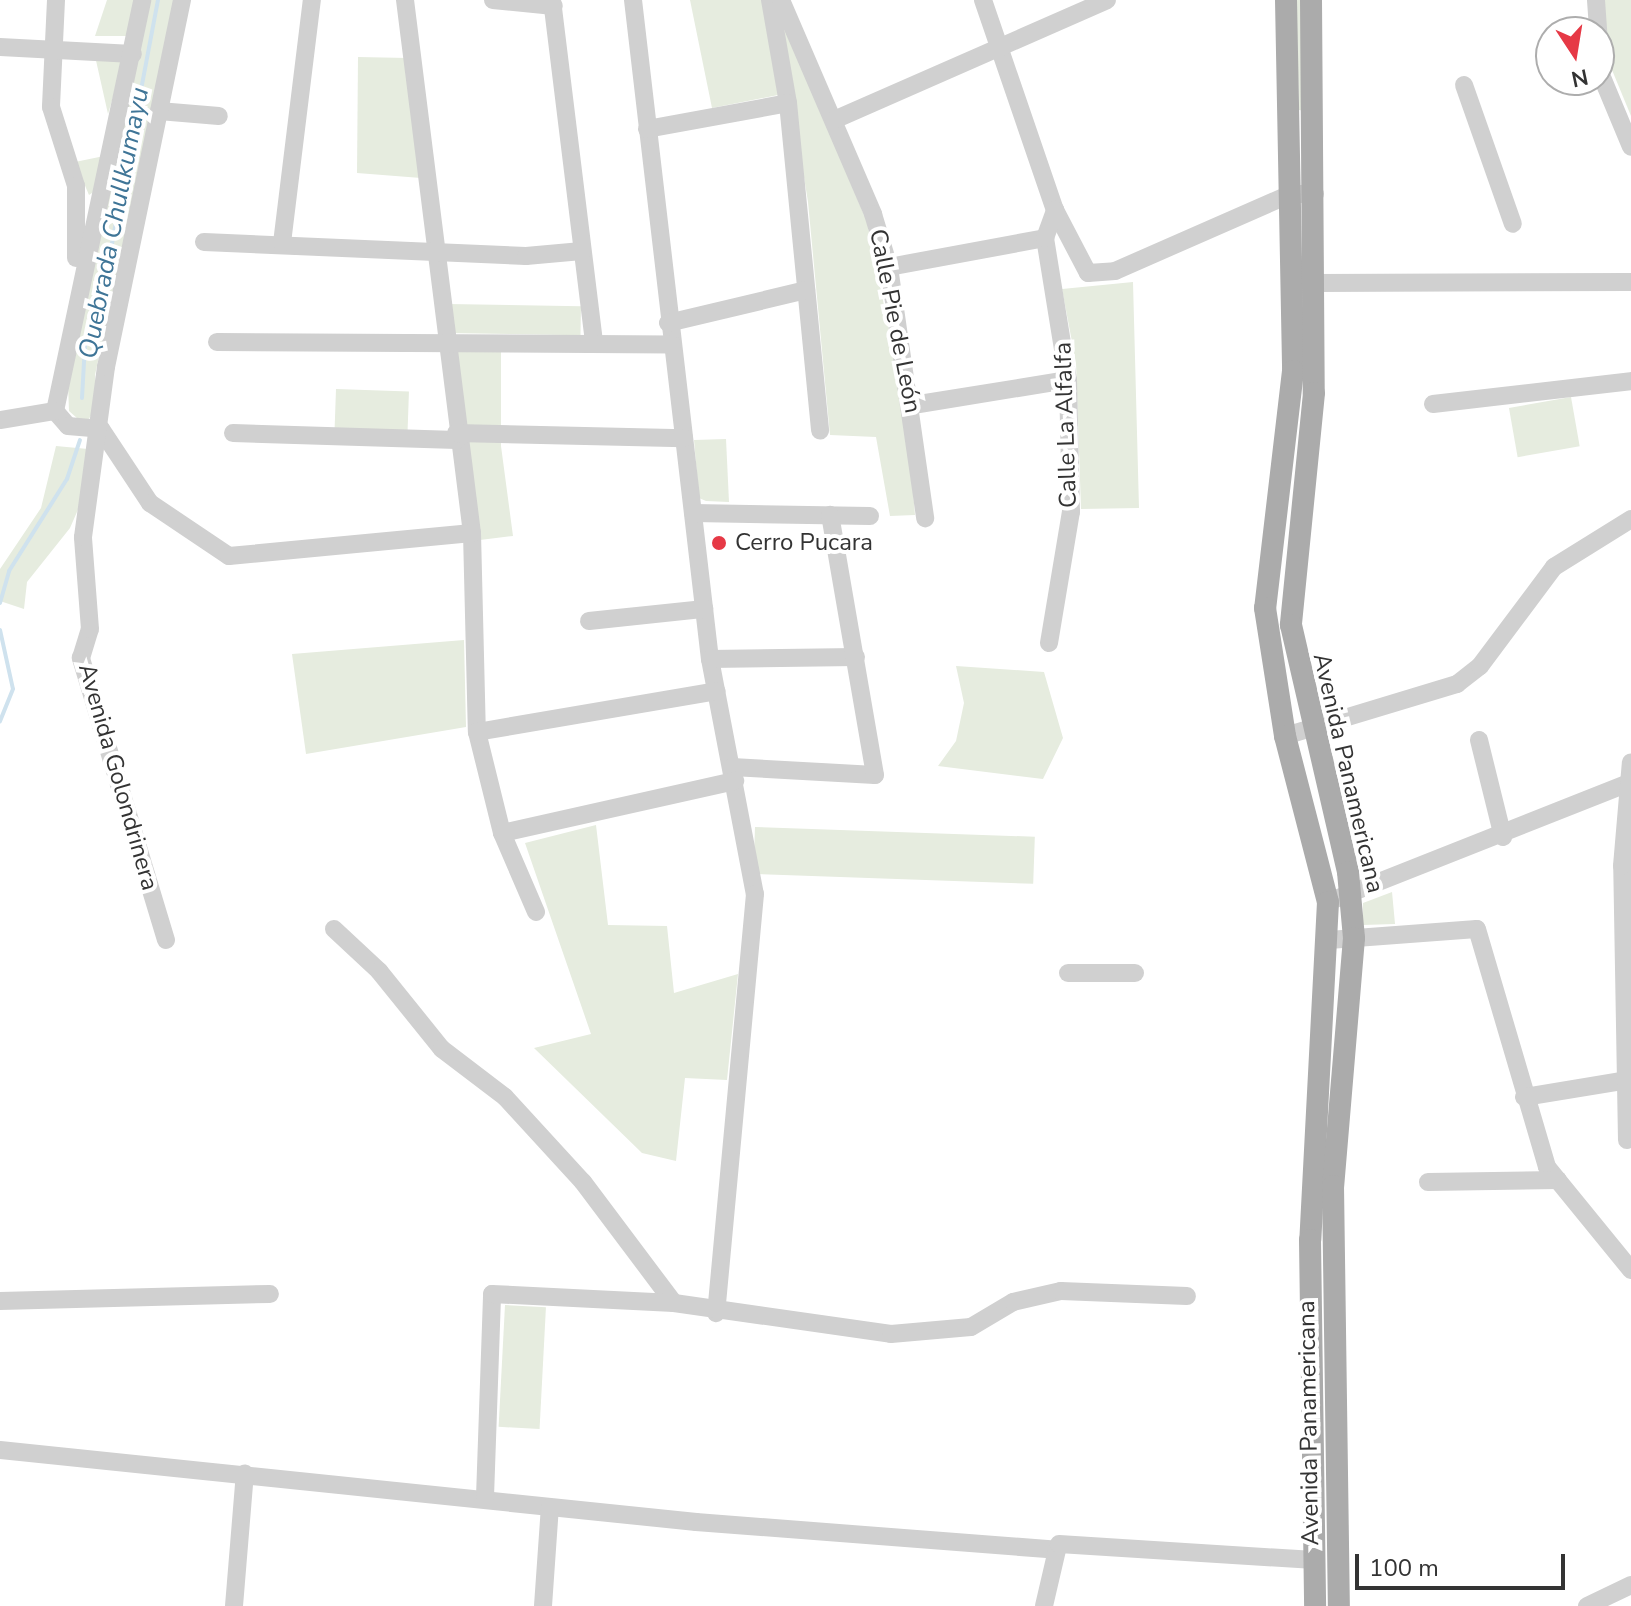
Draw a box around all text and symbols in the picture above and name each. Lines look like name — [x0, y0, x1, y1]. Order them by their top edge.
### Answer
north arrow — [1535, 16, 1615, 96]
text: N — [1568, 61, 1591, 94]
water label: Quebrada Chullkumayu — [72, 85, 156, 361]
street label: Calle Pie de León — [863, 227, 927, 415]
street label: Calle La Alfalfa — [1049, 342, 1083, 508]
place label: Cerro Pucara — [735, 529, 873, 557]
marker: Cerro Pucara — [710, 534, 728, 552]
street label: Avenida Panamericana — [1306, 650, 1390, 896]
street label: Avenida Golondrinera — [72, 660, 164, 894]
street label: Avenida Panamericana — [1292, 1300, 1326, 1546]
scale bar — [1359, 1538, 1569, 1588]
text: 100 m — [1369, 1552, 1439, 1584]

